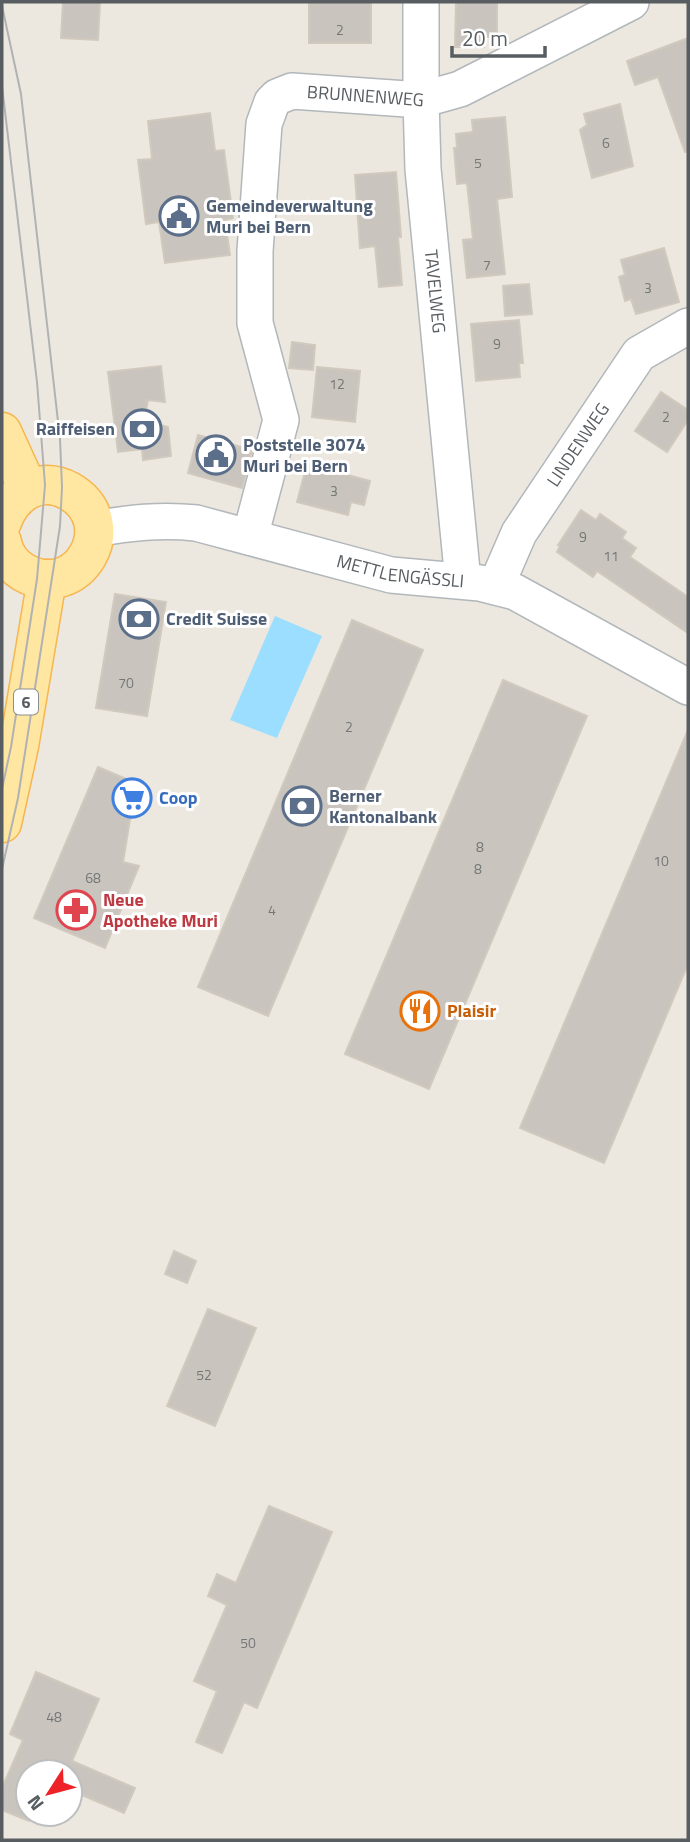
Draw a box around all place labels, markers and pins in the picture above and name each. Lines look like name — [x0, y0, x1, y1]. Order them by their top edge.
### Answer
place label: Gemeindeverwaltung Muri bei Bern — [206, 192, 373, 240]
public building icon: Gemeindeverwaltung Muri bei Bern — [158, 195, 200, 237]
bank icon: Raiffeisen — [121, 408, 163, 450]
place label: Raiffeisen — [36, 415, 115, 442]
place label: Poststelle 3074 Muri bei Bern — [243, 431, 366, 479]
public building icon: Poststelle 3074 Muri bei Bern — [195, 434, 237, 476]
bank icon: Credit Suisse — [118, 598, 160, 640]
place label: Credit Suisse — [166, 605, 267, 632]
supermarket icon: Coop — [111, 777, 153, 819]
place label: Berner Kantonalbank — [329, 782, 438, 830]
place label: Coop — [159, 784, 198, 811]
bank icon: Berner Kantonalbank — [281, 785, 323, 827]
place label: Neue Apotheke Muri — [103, 886, 218, 934]
pharmacy icon: Neue Apotheke Muri — [55, 889, 97, 931]
restaurant icon: Plaisir — [399, 990, 441, 1032]
place label: Plaisir — [447, 997, 496, 1024]

